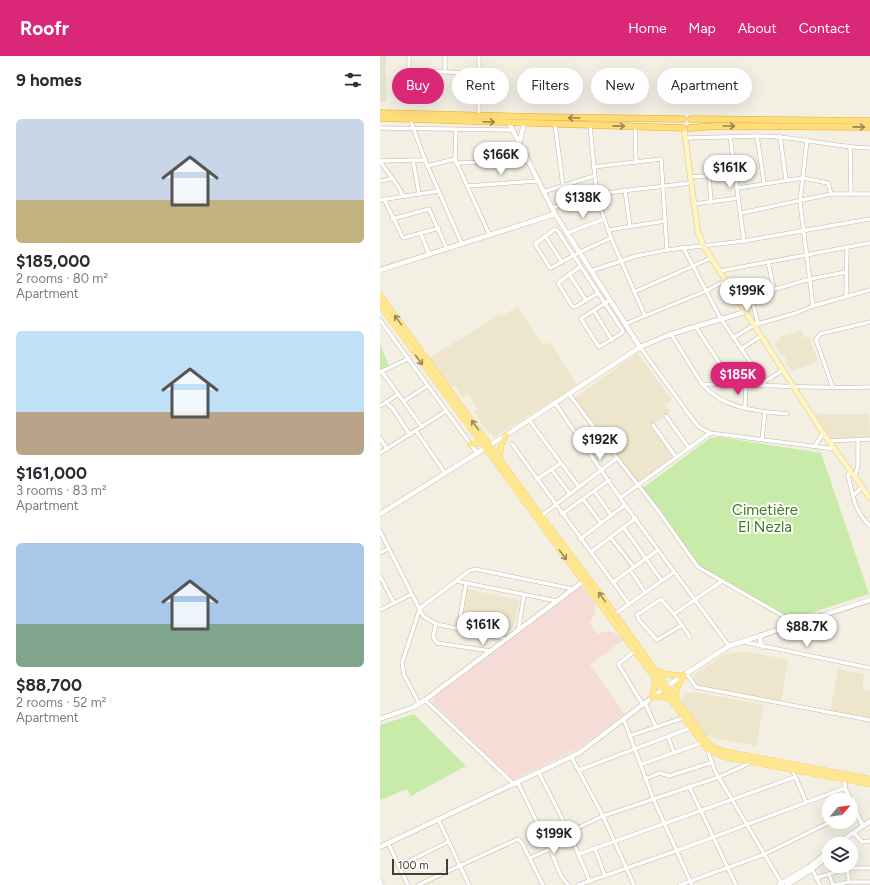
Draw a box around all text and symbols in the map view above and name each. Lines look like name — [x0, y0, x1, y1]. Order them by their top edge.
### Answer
text: Roofr — [20, 17, 69, 40]
text: Home — [628, 20, 667, 37]
text: Map — [689, 20, 716, 37]
text: About — [738, 20, 777, 37]
text: Contact — [799, 20, 850, 37]
chip: Buy — [392, 68, 444, 104]
chip: Rent — [452, 68, 509, 104]
chip: Filters — [517, 68, 583, 104]
chip: New — [591, 68, 649, 104]
chip: Apartment — [657, 68, 752, 104]
icon: filters — [342, 69, 364, 91]
text: 9 homes — [16, 70, 82, 90]
one-way arrow — [568, 114, 581, 122]
one-way arrow — [482, 118, 495, 126]
one-way arrow — [612, 122, 625, 130]
one-way arrow — [722, 122, 735, 130]
one-way arrow — [852, 123, 865, 131]
pin: $166K — [473, 142, 529, 176]
icon: home — [154, 145, 226, 217]
text: $166K — [483, 147, 519, 162]
pin: $161K — [702, 155, 758, 189]
text: $161K — [713, 160, 747, 175]
pin: $138K — [555, 185, 611, 219]
text: $138K — [565, 190, 601, 205]
text: $185,000 — [16, 251, 90, 271]
text: 2 rooms · 80 m² — [16, 271, 108, 286]
pin: $199K — [719, 278, 775, 312]
text: $199K — [729, 283, 765, 298]
text: Apartment — [16, 286, 79, 301]
one-way arrow — [394, 315, 403, 326]
one-way arrow — [415, 354, 423, 365]
icon: home — [154, 357, 226, 429]
pin: $185K — [710, 362, 766, 396]
text: $185K — [720, 367, 756, 382]
one-way arrow — [471, 420, 479, 431]
pin: $192K — [572, 427, 628, 461]
text: $192K — [582, 432, 618, 447]
text: $161,000 — [16, 463, 87, 483]
text: 3 rooms · 83 m² — [16, 483, 107, 498]
text: Apartment — [16, 498, 79, 513]
park label: Cimetière El Nezla — [732, 501, 798, 536]
one-way arrow — [559, 549, 567, 560]
icon: home — [154, 569, 226, 641]
one-way arrow — [598, 592, 606, 603]
pin: $161K — [455, 612, 511, 646]
pin: $88.7K — [774, 614, 840, 648]
text: $161K — [466, 617, 500, 632]
text: $88.7K — [786, 619, 828, 634]
text: $88,700 — [16, 675, 82, 695]
text: 2 rooms · 52 m² — [16, 695, 107, 710]
text: Apartment — [16, 710, 79, 725]
north arrow — [822, 793, 858, 829]
map controls — [822, 793, 858, 873]
pin: $199K — [526, 821, 582, 855]
text: $199K — [536, 826, 572, 841]
button: layers — [822, 837, 858, 873]
scale bar — [392, 857, 448, 876]
text: 100 m — [398, 859, 429, 872]

